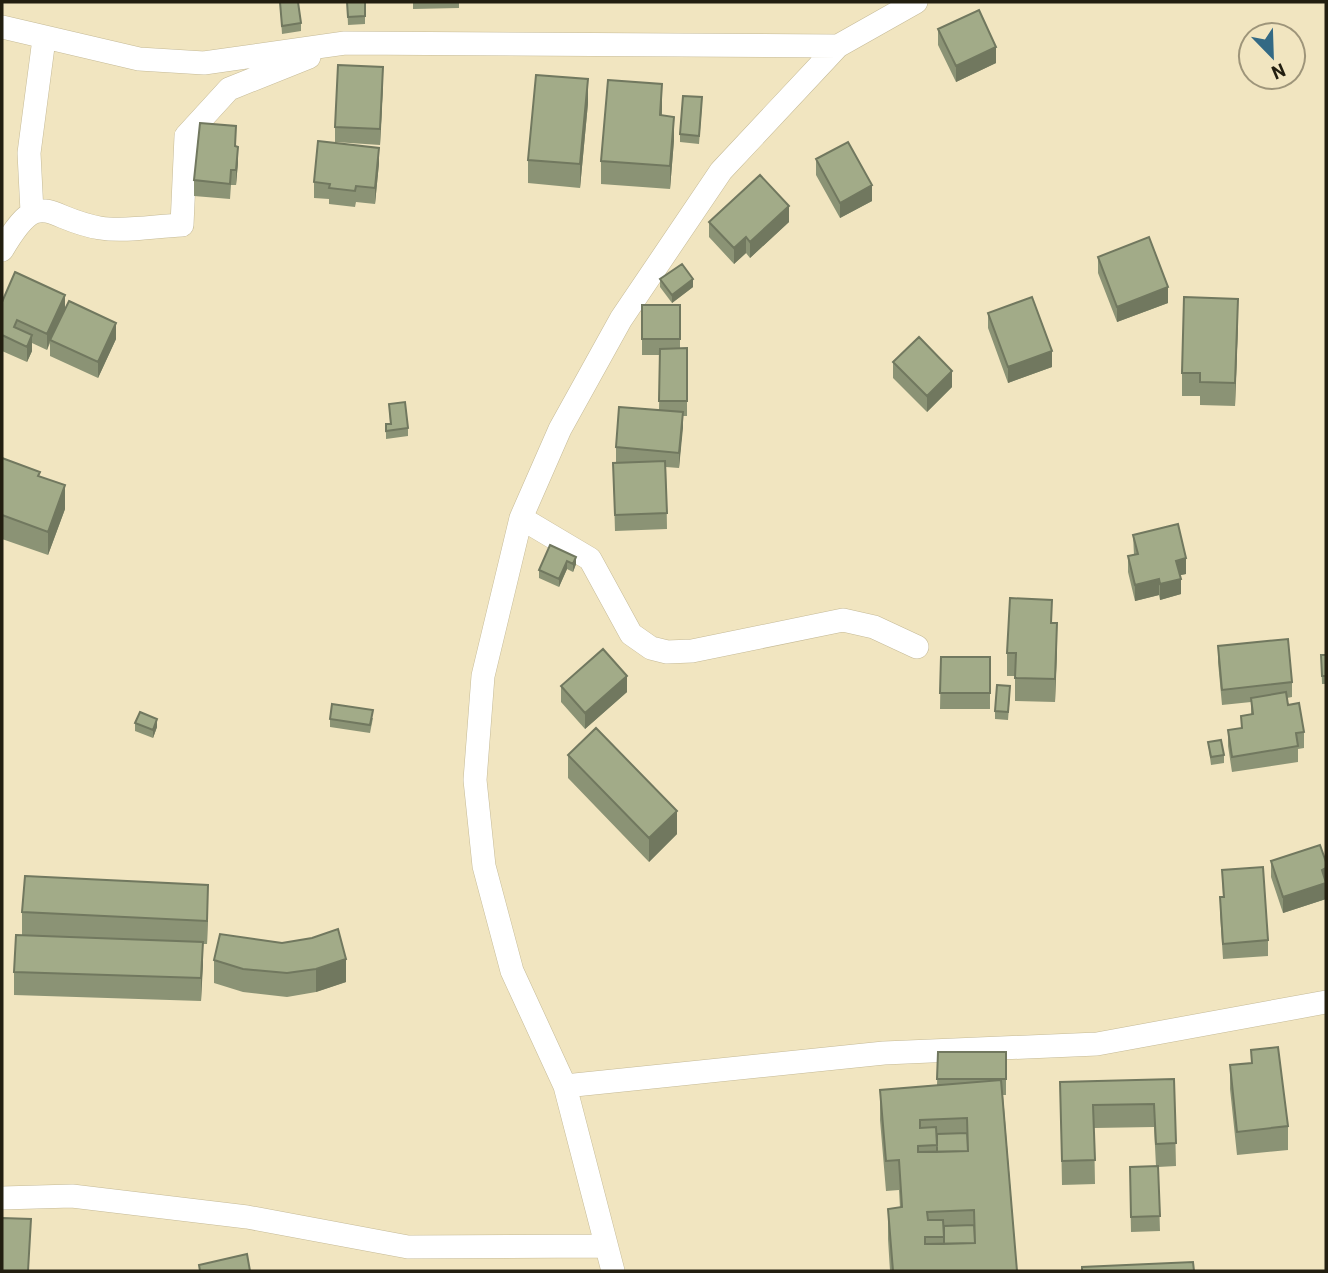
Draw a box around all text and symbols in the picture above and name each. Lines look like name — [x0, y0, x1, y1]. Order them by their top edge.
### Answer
north arrow — [1237, 21, 1307, 91]
text: N — [1269, 59, 1289, 85]

